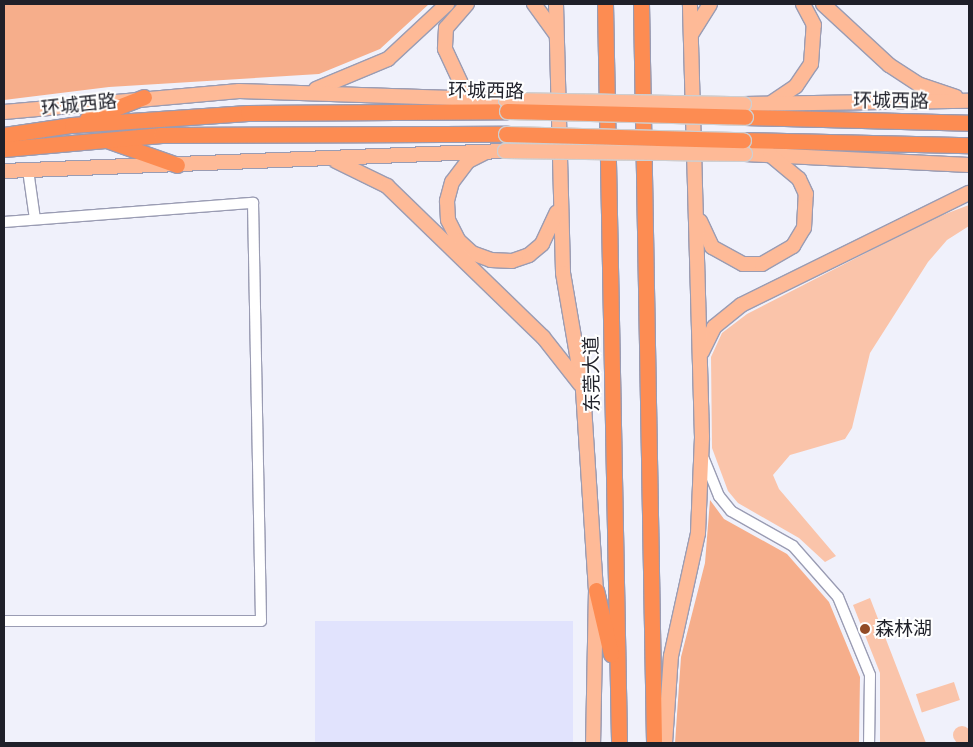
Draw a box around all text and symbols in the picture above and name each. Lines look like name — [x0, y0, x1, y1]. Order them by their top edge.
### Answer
street label: 环城西路 — [448, 79, 524, 103]
street label: 环城西路 — [853, 89, 929, 113]
street label: 环城西路 — [40, 90, 118, 120]
street label: 东莞大道 — [580, 336, 604, 412]
place label: 森林湖 — [875, 618, 932, 640]
marker: 森林湖 — [859, 623, 871, 635]

